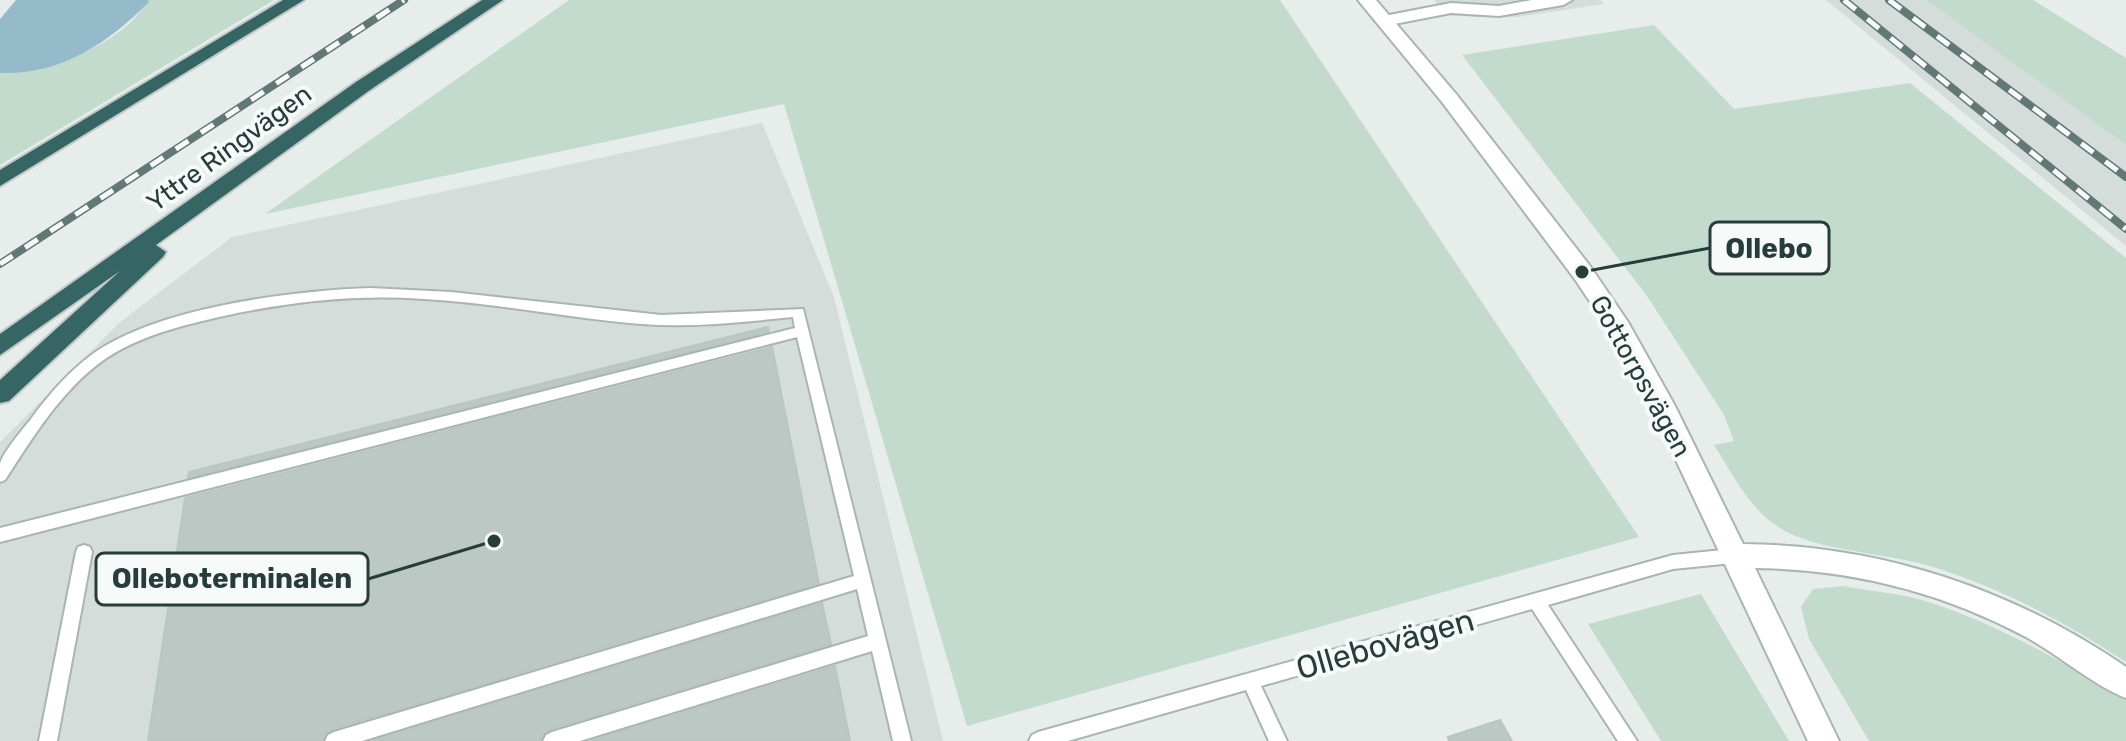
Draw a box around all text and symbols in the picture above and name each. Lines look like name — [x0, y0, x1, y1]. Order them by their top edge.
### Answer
street label: Yttre Ringvägen — [141, 78, 318, 218]
callout: Ollebo — [1710, 222, 1829, 274]
text: Ollebo — [1725, 232, 1813, 265]
street label: Gottorpsvägen — [1583, 290, 1698, 462]
callout: Olleboterminalen — [96, 553, 368, 605]
text: Olleboterminalen — [112, 562, 352, 595]
street label: Ollebovägen — [1292, 600, 1478, 688]

